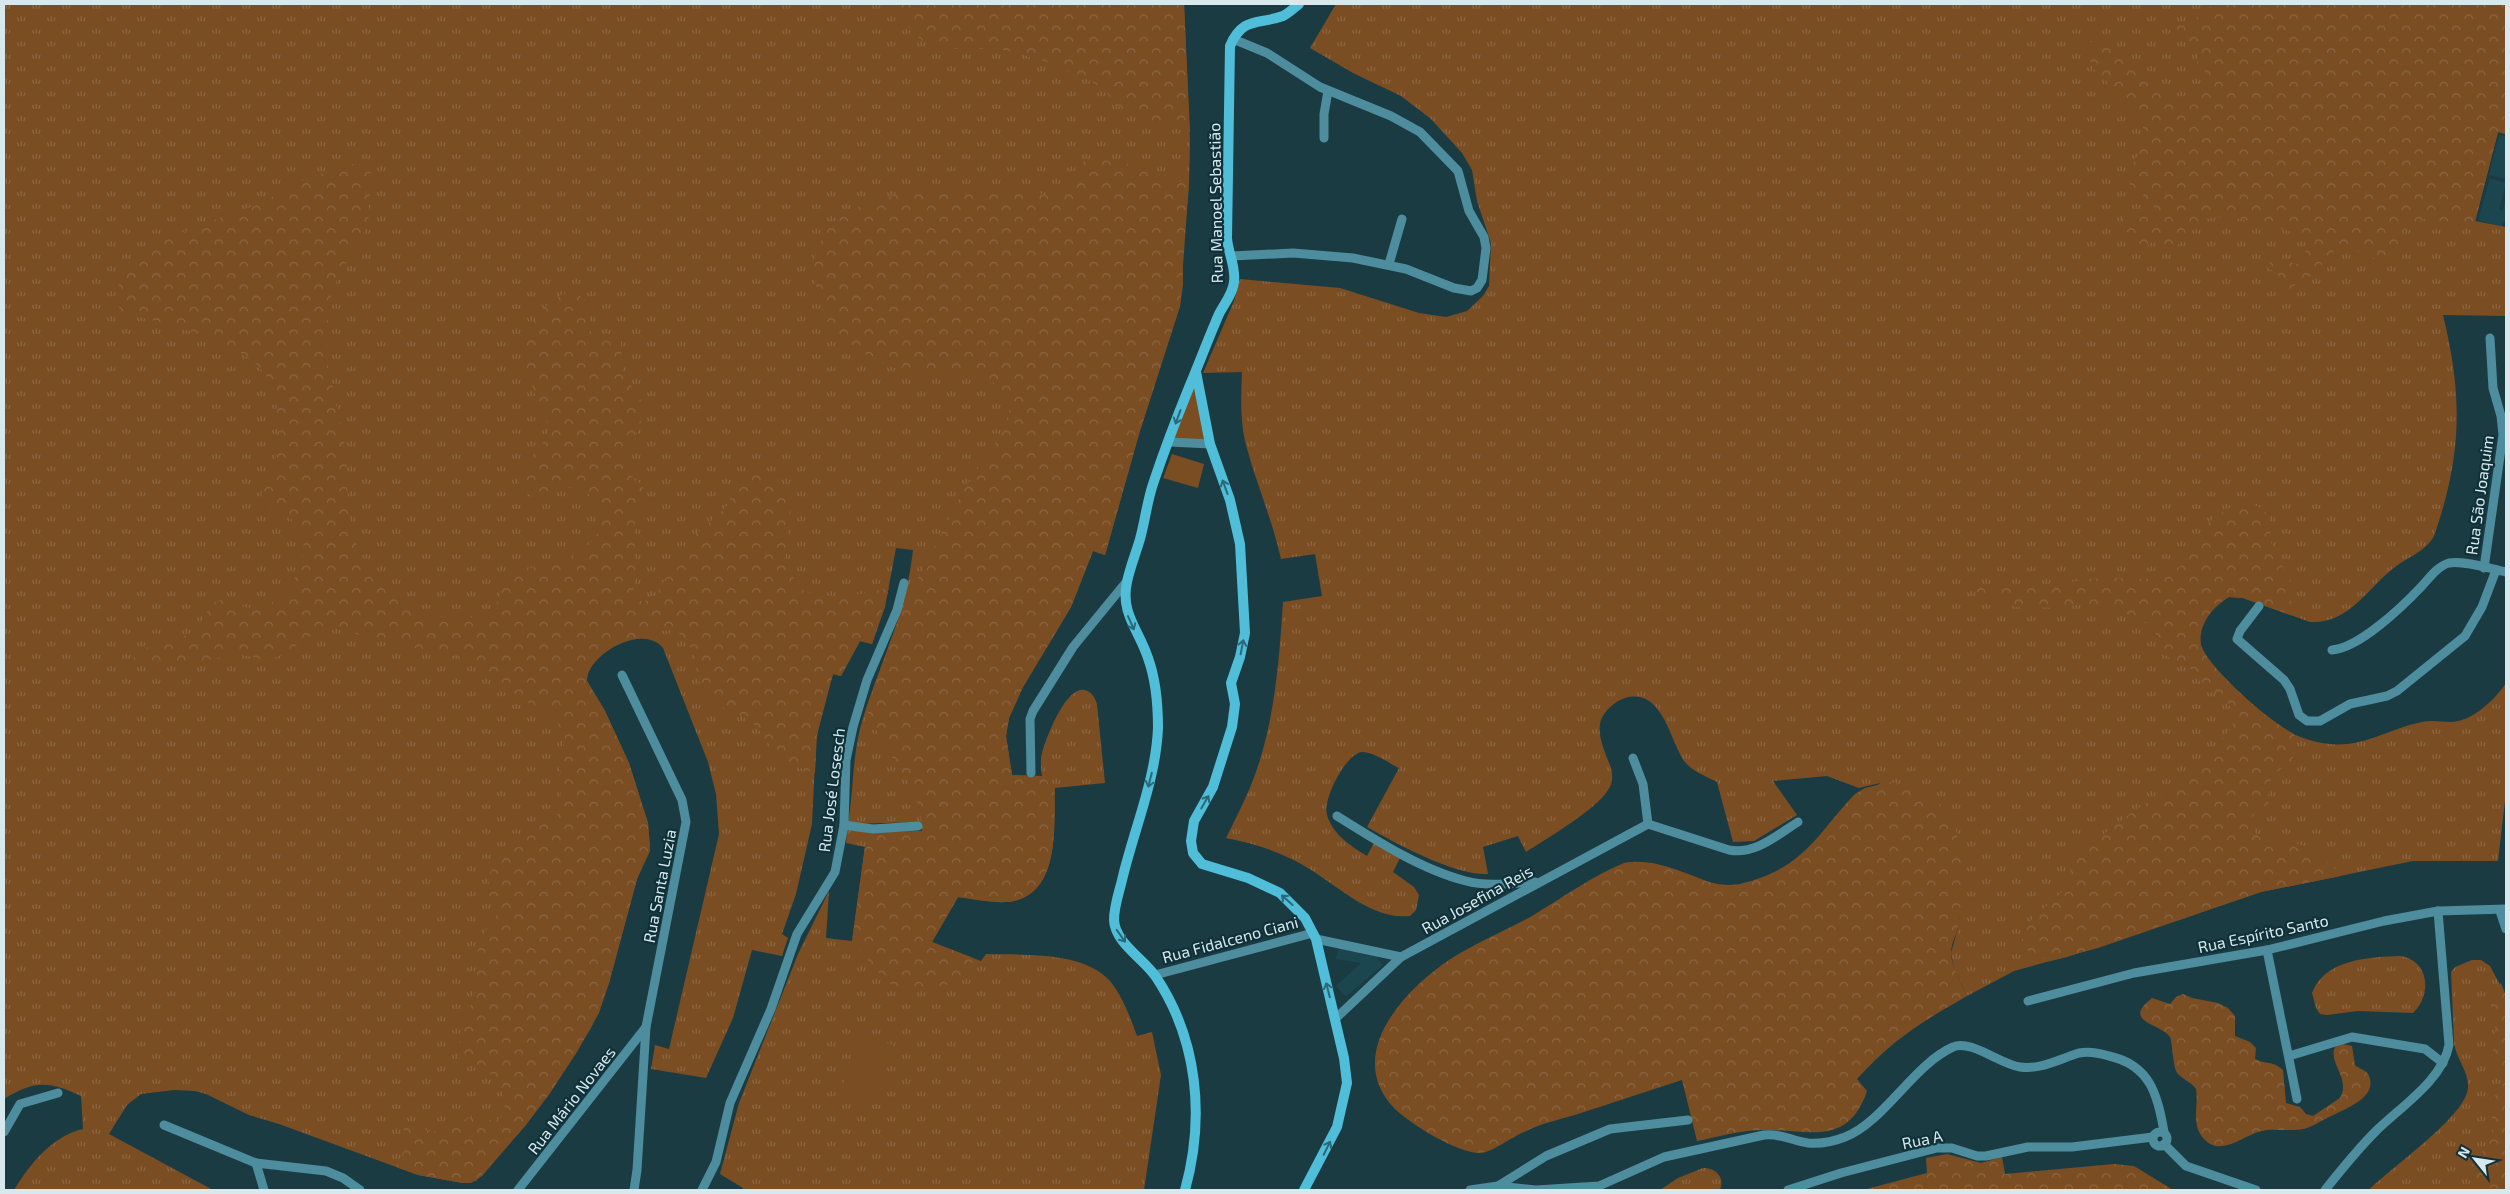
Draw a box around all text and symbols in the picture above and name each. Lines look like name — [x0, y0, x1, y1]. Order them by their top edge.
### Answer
street label: Rua Manoel Sebastião — [1204, 123, 1226, 283]
one-way arrow — [1173, 409, 1182, 424]
street label: Rua São Joaquim — [2461, 434, 2497, 556]
one-way arrow — [1220, 480, 1229, 495]
one-way arrow — [1127, 615, 1137, 630]
one-way arrow — [1238, 639, 1248, 655]
street label: Rua José Losesch — [814, 727, 848, 853]
one-way arrow — [1145, 771, 1154, 787]
one-way arrow — [1200, 795, 1210, 809]
street label: Rua Santa Luzia — [639, 828, 679, 944]
street label: Rua Josefina Reis — [1418, 861, 1536, 937]
one-way arrow — [1281, 894, 1294, 906]
street label: Rua Espírito Santo — [2196, 910, 2330, 956]
street label: Rua Fidalceno Ciani — [1160, 912, 1300, 966]
one-way arrow — [1116, 929, 1126, 943]
one-way arrow — [1323, 983, 1332, 999]
street label: Rua Mário Novaes — [523, 1042, 619, 1158]
street label: Rua A — [1900, 1125, 1944, 1153]
north arrow — [2450, 1134, 2500, 1184]
one-way arrow — [1323, 1141, 1332, 1156]
text: N — [2453, 1144, 2473, 1161]

